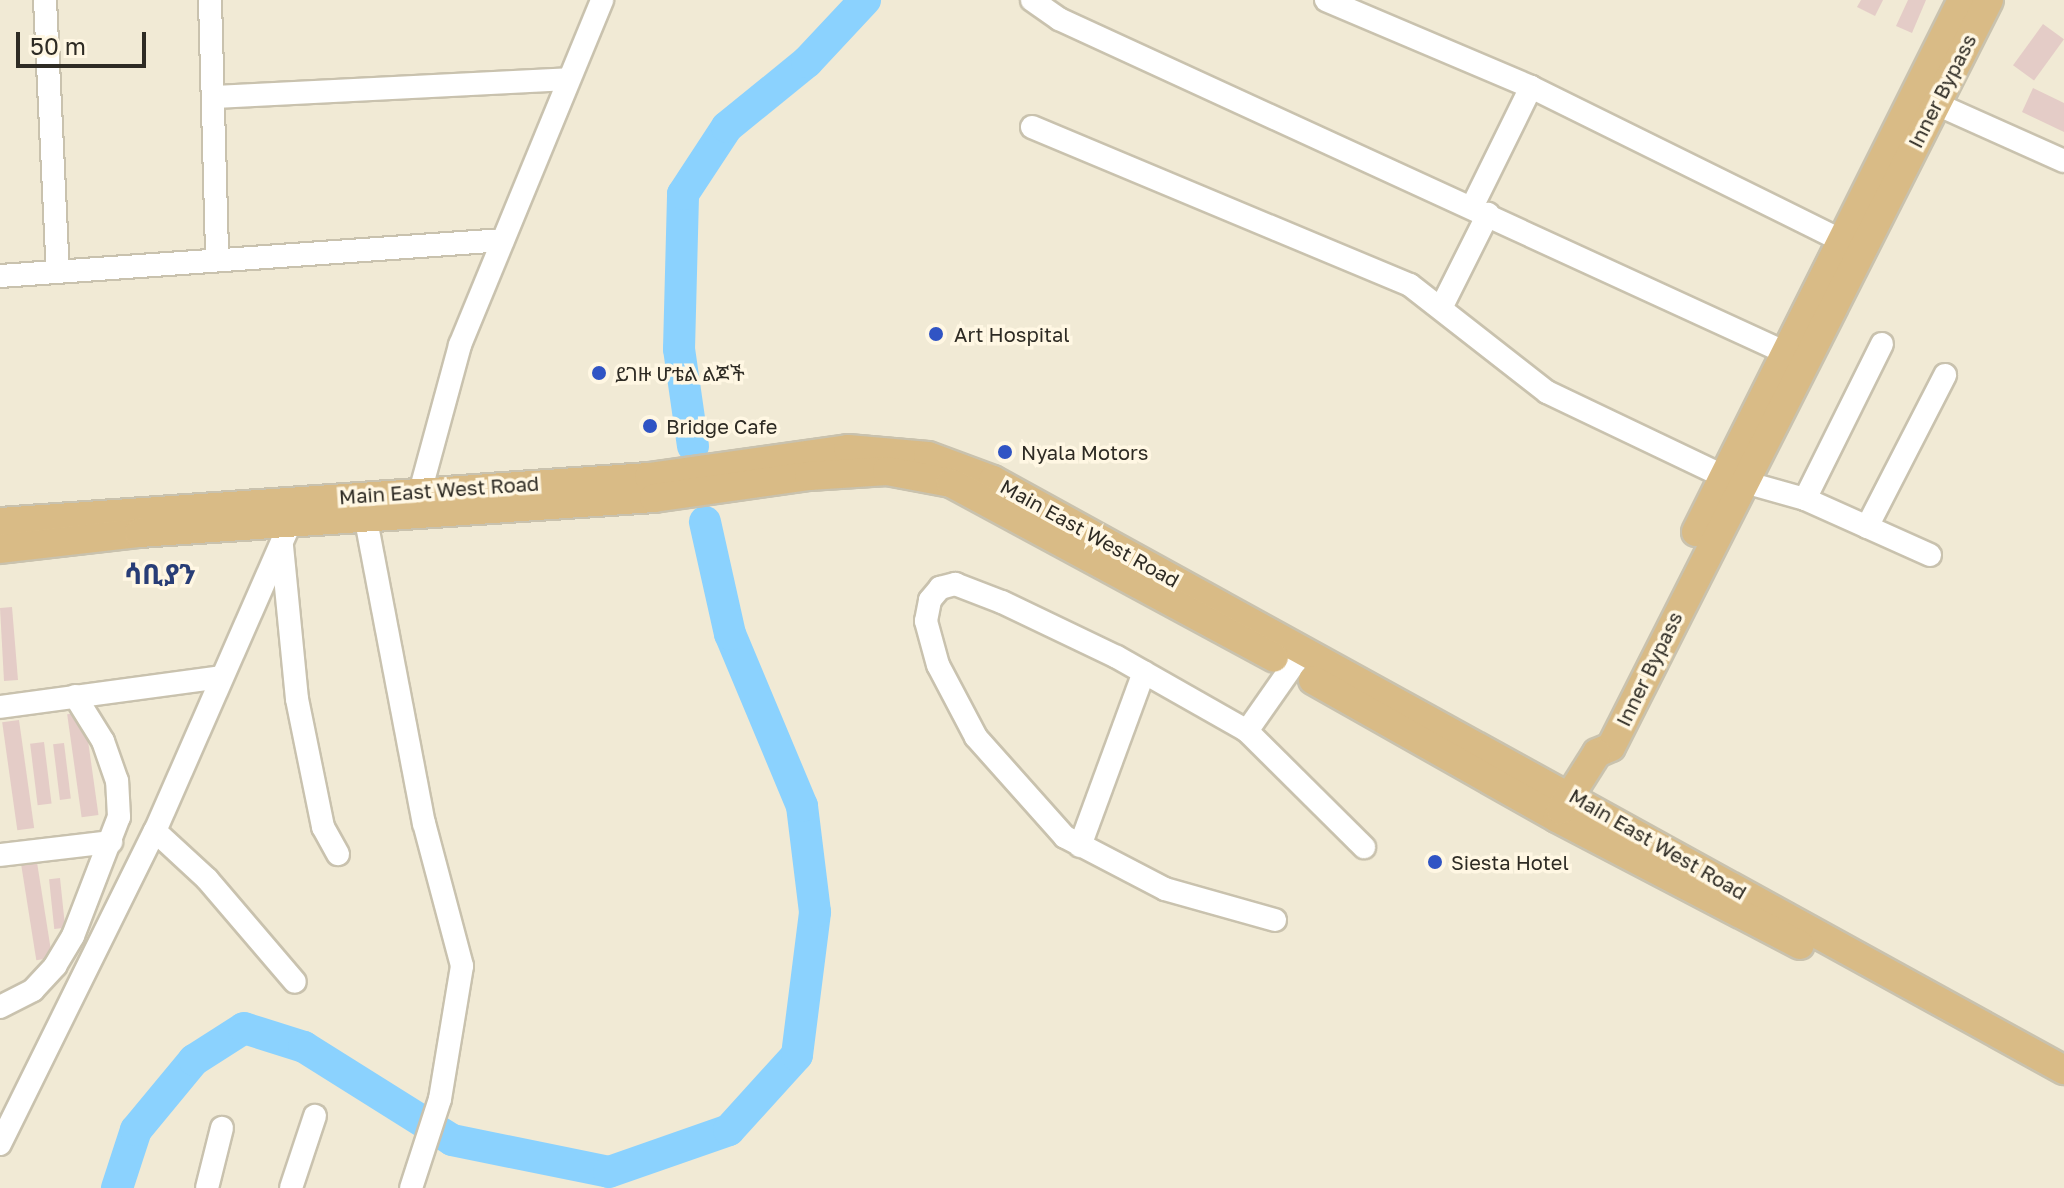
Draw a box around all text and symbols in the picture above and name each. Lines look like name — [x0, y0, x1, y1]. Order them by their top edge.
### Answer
scale bar — [20, 16, 150, 66]
street label: Inner Bypass — [1903, 30, 1981, 152]
text: 50 m — [30, 31, 86, 60]
place label: Art Hospital — [954, 322, 1070, 346]
marker: Art Hospital — [925, 323, 947, 345]
place label: ይገዙ ሆቴል ልጆች — [615, 361, 745, 385]
marker: ይገዙ ሆቴል ልጆች — [590, 364, 608, 382]
place label: Bridge Cafe — [666, 414, 777, 438]
marker: Bridge Cafe — [641, 417, 659, 435]
place label: Nyala Motors — [1021, 440, 1148, 464]
marker: Nyala Motors — [996, 443, 1014, 461]
street label: Main East West Road — [338, 471, 540, 509]
street label: Main East West Road — [996, 474, 1184, 592]
district label: ሳቢያን — [124, 557, 196, 591]
street label: Inner Bypass — [1611, 608, 1687, 730]
street label: Main East West Road — [1565, 783, 1751, 905]
place label: Siesta Hotel — [1451, 850, 1569, 874]
marker: Siesta Hotel — [1426, 853, 1444, 871]

